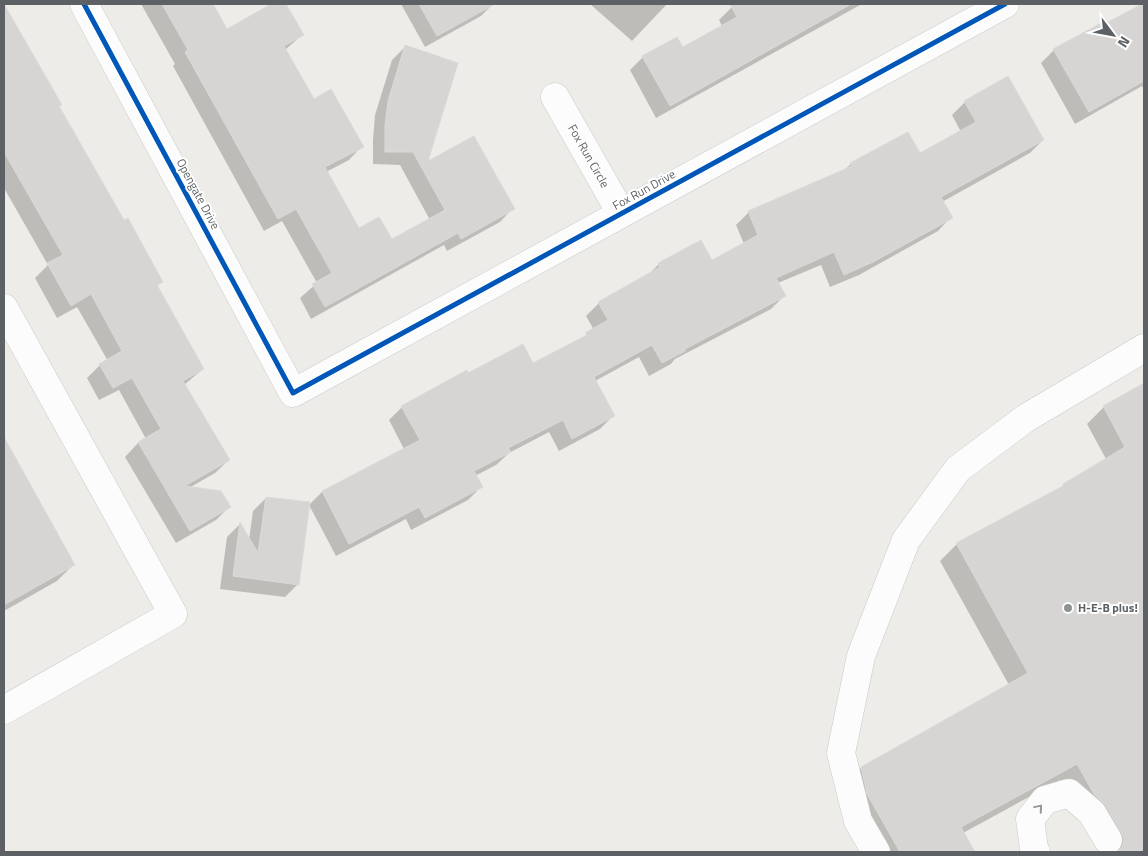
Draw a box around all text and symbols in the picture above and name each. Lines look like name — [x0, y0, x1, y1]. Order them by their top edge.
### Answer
north arrow — [1088, 10, 1138, 60]
text: N — [1113, 32, 1136, 52]
street label: Fox Run Circle — [563, 121, 615, 191]
street label: Opengate Drive — [172, 155, 225, 233]
street label: Fox Run Drive — [609, 164, 679, 215]
place label: H-E-B plus! — [1078, 598, 1138, 617]
marker: H-E-B plus! — [1062, 602, 1074, 614]
one-way arrow — [1033, 805, 1042, 814]

